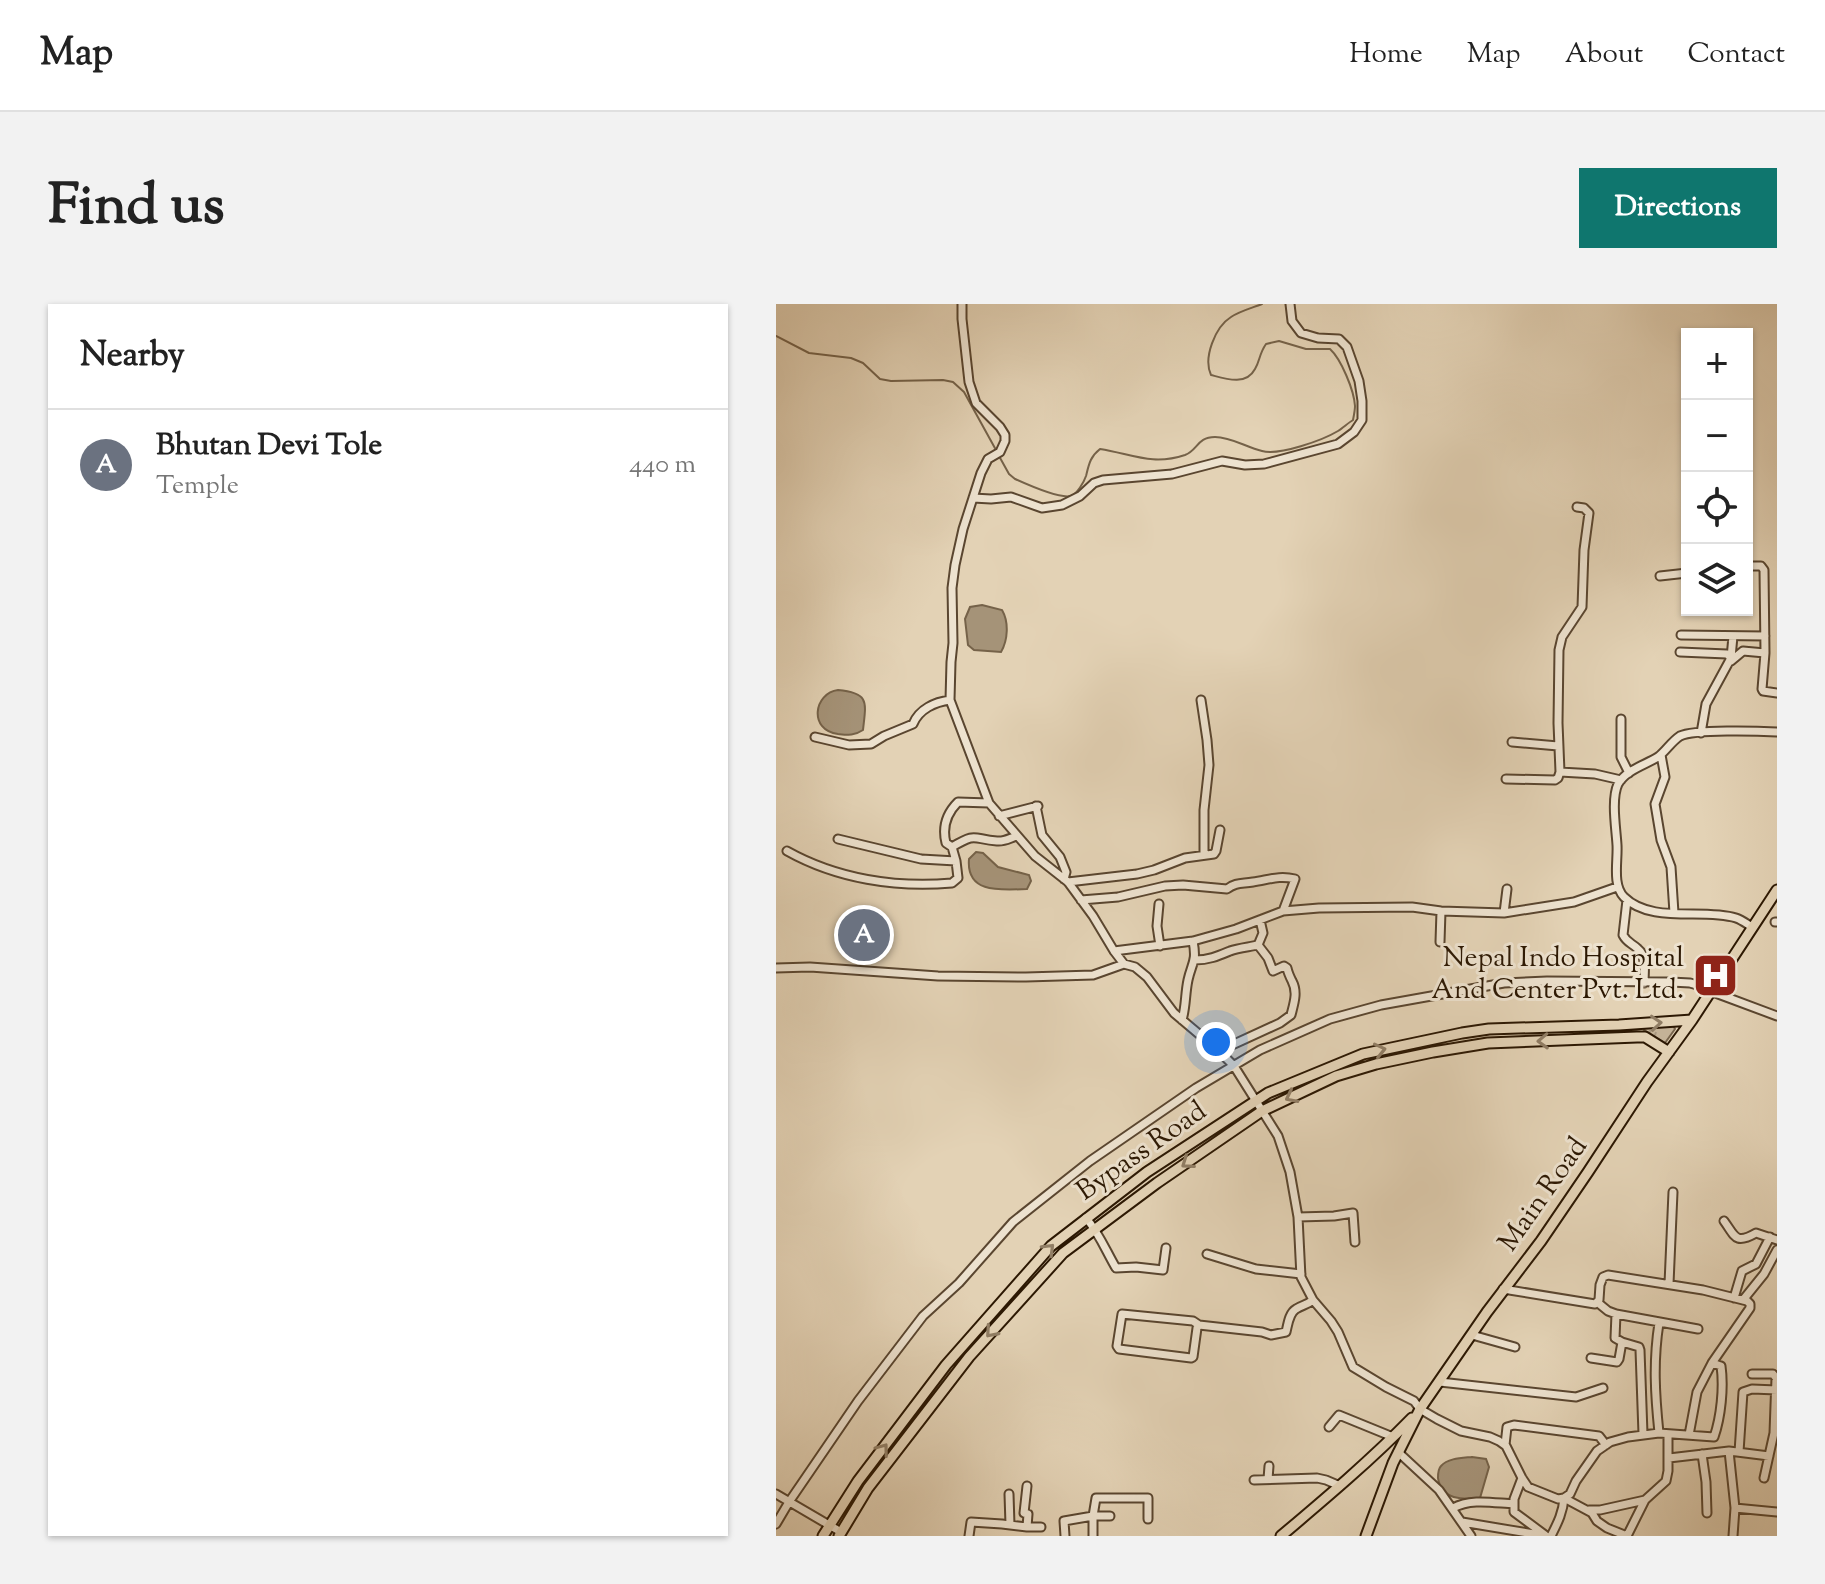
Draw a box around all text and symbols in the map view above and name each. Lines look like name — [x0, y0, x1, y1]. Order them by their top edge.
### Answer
text: Map — [40, 28, 113, 82]
text: Home — [1349, 35, 1423, 75]
text: Map — [1467, 35, 1521, 75]
text: About — [1565, 35, 1643, 75]
text: Contact — [1687, 35, 1785, 75]
text: Find us — [48, 168, 224, 249]
button: Directions — [1579, 168, 1777, 248]
map controls — [1681, 328, 1753, 616]
button: + — [1681, 328, 1753, 400]
text: Nearby — [80, 332, 185, 381]
button: − — [1681, 400, 1753, 472]
text: Bhutan Devi Tole — [156, 425, 382, 468]
text: A — [95, 447, 117, 484]
text: 440 m — [629, 447, 696, 484]
text: Temple — [156, 468, 239, 505]
button: locate — [1681, 472, 1753, 544]
button: layers — [1681, 544, 1753, 616]
pin: A — [838, 905, 890, 965]
place label: Nepal Indo Hospital And Center Pvt. Ltd. — [1431, 939, 1684, 1011]
hospital icon: Nepal Indo Hospital And Center Pvt. Ltd. — [1691, 951, 1739, 999]
one-way arrow — [1650, 1014, 1662, 1031]
your location — [1196, 1022, 1236, 1062]
one-way arrow — [1536, 1032, 1549, 1049]
one-way arrow — [1373, 1042, 1386, 1059]
one-way arrow — [1285, 1087, 1300, 1102]
street label: Bypass Road — [1069, 1092, 1215, 1212]
street label: Main Road — [1490, 1129, 1598, 1261]
one-way arrow — [1181, 1153, 1196, 1168]
one-way arrow — [1040, 1244, 1054, 1258]
one-way arrow — [986, 1322, 1001, 1337]
one-way arrow — [873, 1443, 887, 1457]

